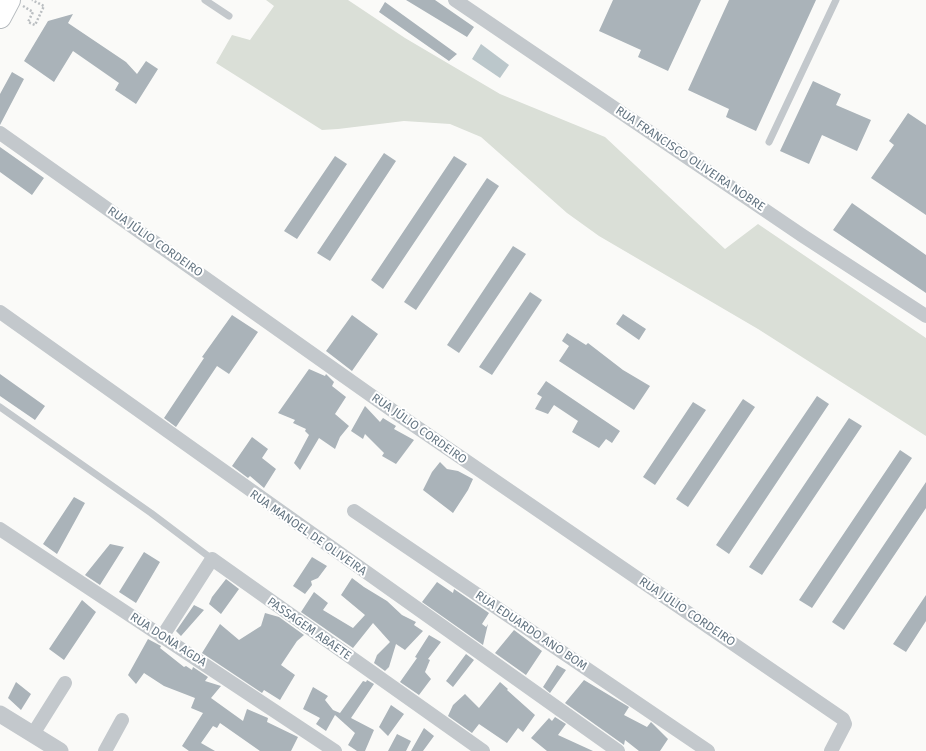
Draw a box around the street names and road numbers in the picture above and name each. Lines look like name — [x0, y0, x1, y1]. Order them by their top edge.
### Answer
street label: RUA FRANCISCO OLIVEIRA NOBRE — [612, 103, 768, 215]
street label: RUA JÚLIO CORDEIRO — [105, 204, 205, 280]
street label: RUA JÚLIO CORDEIRO — [369, 391, 469, 467]
street label: RUA MANOEL DE OLIVEIRA — [247, 487, 369, 579]
street label: RUA JÚLIO CORDEIRO — [636, 574, 738, 650]
street label: RUA EDUARDO ANO BOM — [472, 588, 590, 674]
street label: PASSAGEM ABAETE — [264, 595, 354, 663]
street label: RUA DONA AGDA — [127, 610, 209, 670]

